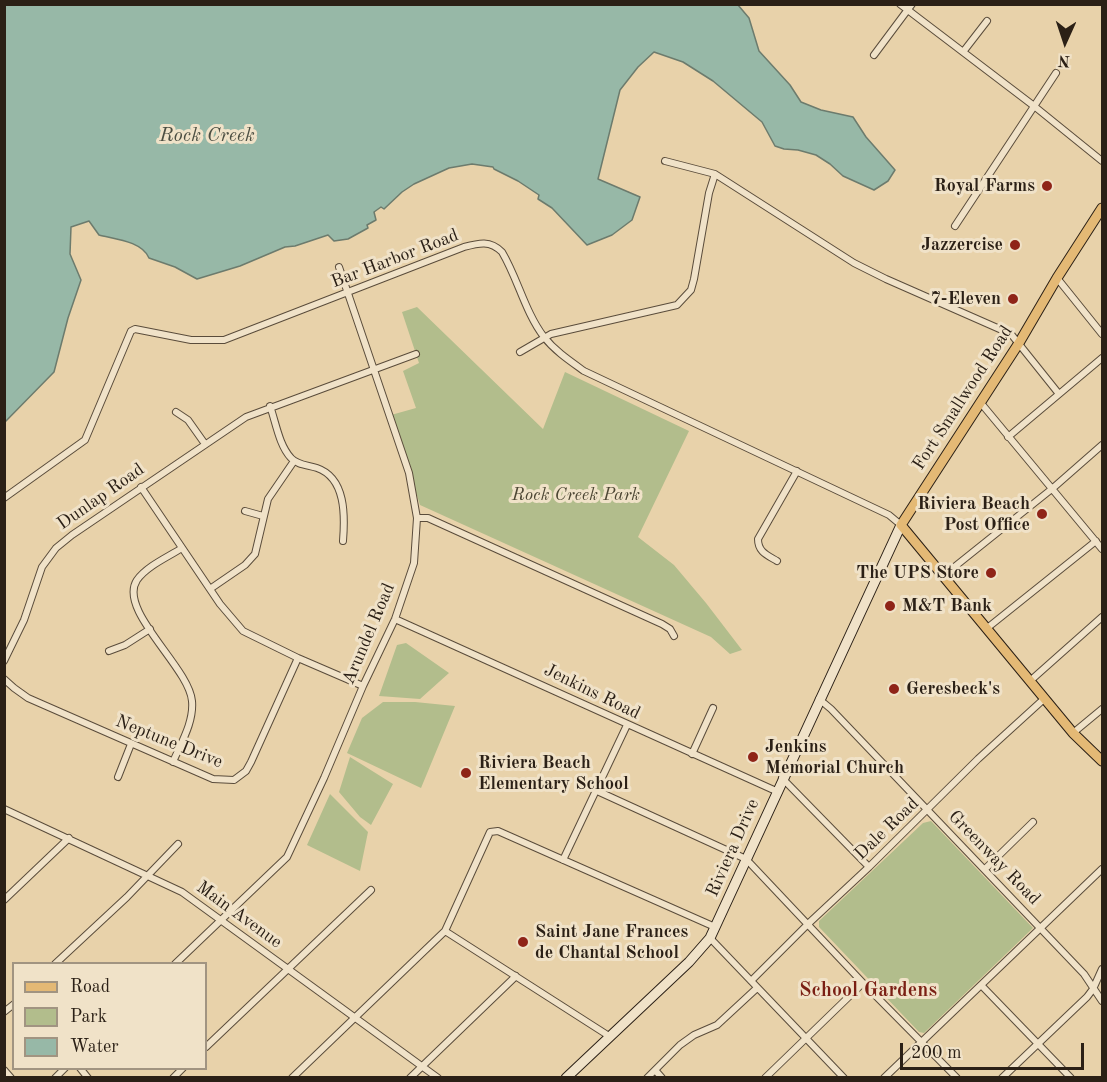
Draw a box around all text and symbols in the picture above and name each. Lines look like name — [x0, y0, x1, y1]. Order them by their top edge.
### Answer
north arrow — [1035, 12, 1095, 72]
text: N — [1058, 52, 1071, 68]
water label: Rock Creek — [159, 124, 255, 148]
place label: Royal Farms — [934, 175, 1035, 197]
marker: Royal Farms — [1040, 179, 1054, 193]
street label: Bar Harbor Road — [328, 225, 462, 293]
place label: Jazzercise — [921, 234, 1003, 256]
marker: Jazzercise — [1008, 238, 1022, 252]
place label: 7-Eleven — [930, 288, 1001, 310]
marker: 7-Eleven — [1006, 292, 1020, 306]
street label: Fort Smallwood Road — [908, 322, 1018, 474]
street label: Dunlap Road — [53, 459, 149, 535]
park label: Rock Creek Park — [512, 484, 640, 506]
place label: Riviera Beach Post Office — [917, 493, 1030, 536]
marker: Riviera Beach Post Office — [1035, 507, 1049, 521]
place label: The UPS Store — [856, 562, 979, 584]
marker: The UPS Store — [984, 566, 998, 580]
street label: Arundel Road — [338, 580, 400, 688]
place label: M&T Bank — [902, 595, 992, 617]
marker: M&T Bank — [883, 599, 897, 613]
street label: Jenkins Road — [540, 659, 644, 725]
place label: Geresbeck's — [906, 678, 1000, 700]
marker: Geresbeck's — [887, 682, 901, 696]
street label: Neptune Drive — [112, 711, 226, 773]
place label: Jenkins Memorial Church — [765, 736, 904, 778]
marker: Jenkins Memorial Church — [746, 750, 760, 764]
place label: Riviera Beach Elementary School — [478, 752, 629, 795]
marker: Riviera Beach Elementary School — [459, 766, 473, 780]
street label: Dale Road — [850, 793, 924, 865]
street label: Riviera Drive — [702, 796, 764, 900]
street label: Greenway Road — [943, 806, 1045, 910]
street label: Main Avenue — [192, 877, 286, 953]
place label: Saint Jane Frances de Chantal School — [535, 921, 688, 964]
marker: Saint Jane Frances de Chantal School — [516, 935, 530, 949]
legend — [12, 962, 207, 1070]
text: Road — [70, 978, 110, 996]
district label: School Gardens — [799, 979, 937, 1003]
text: Park — [70, 1008, 107, 1026]
scale bar — [903, 1031, 1088, 1069]
text: Water — [70, 1038, 119, 1056]
text: 200 m — [911, 1044, 962, 1062]

